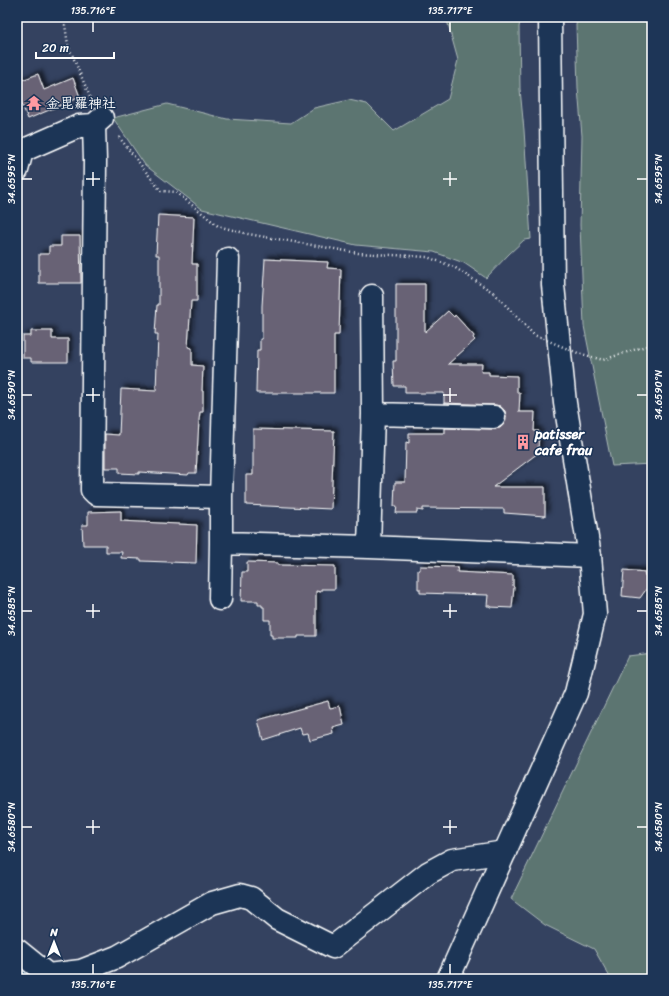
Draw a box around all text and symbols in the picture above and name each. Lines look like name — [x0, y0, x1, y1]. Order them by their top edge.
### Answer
text: 135.716°E — [71, 2, 117, 20]
text: 135.717°E — [428, 2, 474, 20]
scale bar — [36, 34, 114, 60]
text: 20 m — [42, 37, 69, 59]
place label: 金毘羅神社 — [46, 91, 116, 116]
temple icon: 金毘羅神社 — [25, 94, 43, 112]
text: 34.6595°N — [3, 154, 21, 204]
text: 34.6595°N — [650, 154, 668, 204]
text: 34.6590°N — [3, 370, 21, 420]
text: 34.6590°N — [650, 370, 668, 420]
place label: patisser cafe frau — [534, 422, 593, 463]
building icon: patisser cafe frau — [514, 433, 532, 451]
text: 34.6585°N — [3, 586, 21, 636]
text: 34.6585°N — [650, 586, 668, 636]
text: 34.6580°N — [3, 802, 21, 852]
text: 34.6580°N — [650, 802, 668, 852]
north arrow — [34, 922, 74, 962]
text: N — [49, 923, 58, 942]
text: 135.716°E — [71, 976, 117, 994]
text: 135.717°E — [428, 976, 474, 994]

